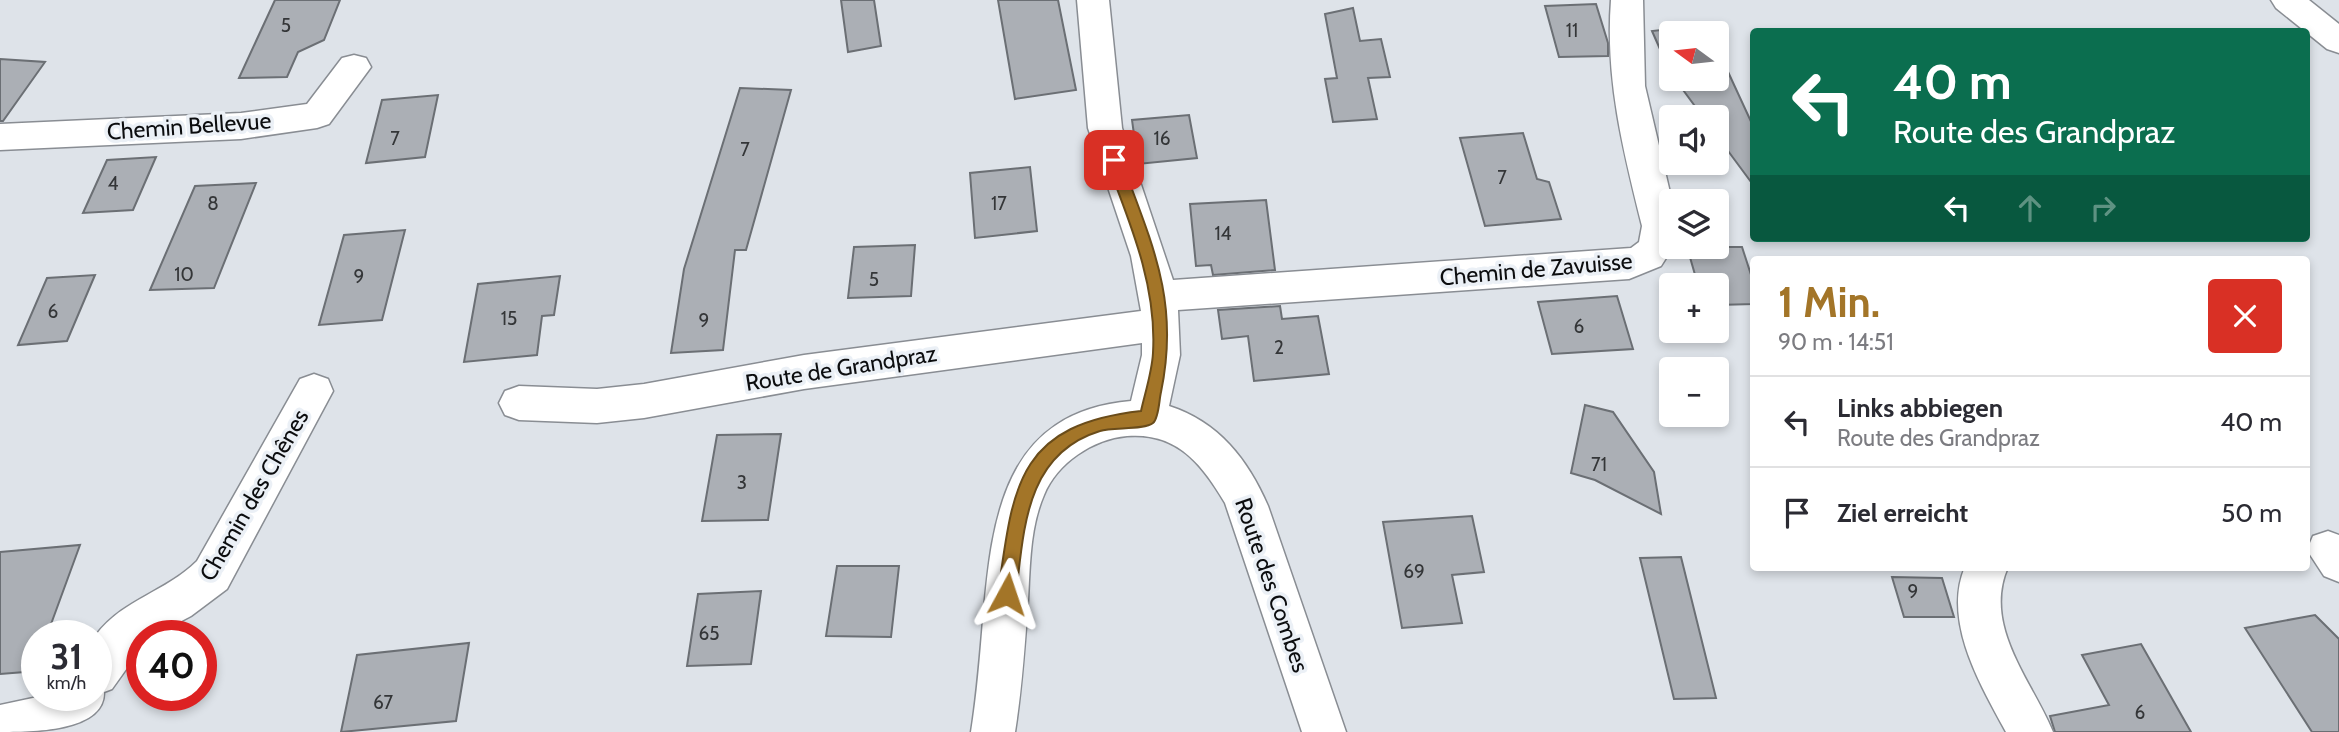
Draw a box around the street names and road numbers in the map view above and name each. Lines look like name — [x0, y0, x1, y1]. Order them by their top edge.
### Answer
street label: Chemin Bellevue — [106, 106, 272, 146]
street label: Chemin de Zavuisse — [1438, 247, 1634, 291]
street label: Route de Grandpraz — [743, 339, 939, 397]
street label: Chemin des Chênes — [194, 404, 314, 586]
street label: Route des Combes — [1229, 494, 1315, 676]

